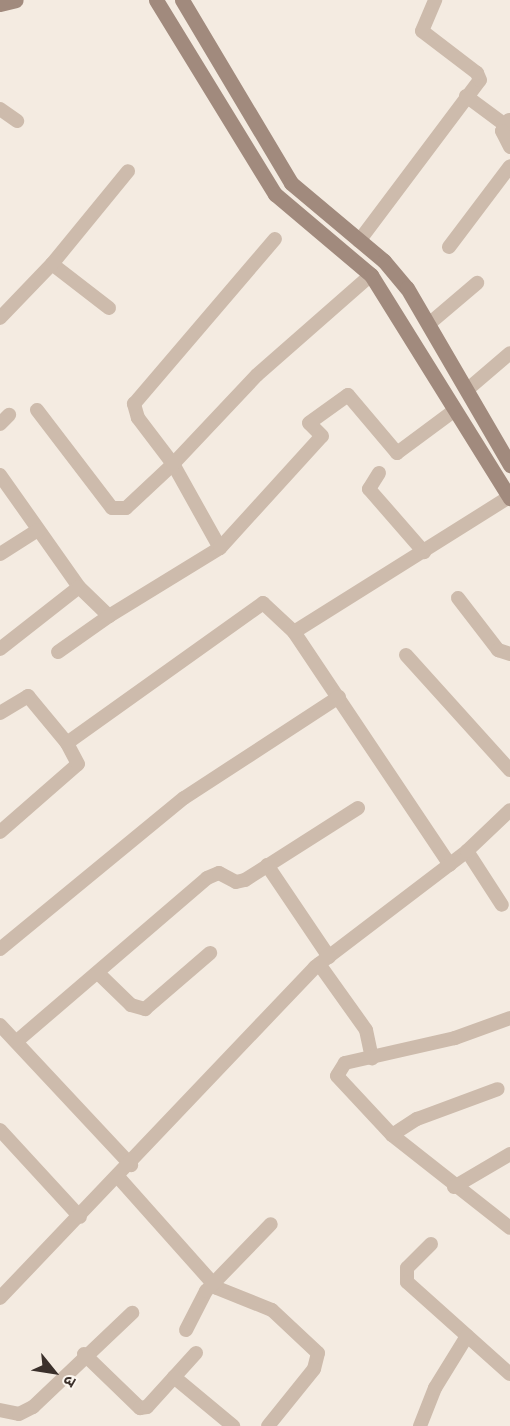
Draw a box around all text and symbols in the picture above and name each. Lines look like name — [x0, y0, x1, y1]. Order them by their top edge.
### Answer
north arrow — [24, 1342, 84, 1402]
text: उ — [59, 1372, 81, 1391]

